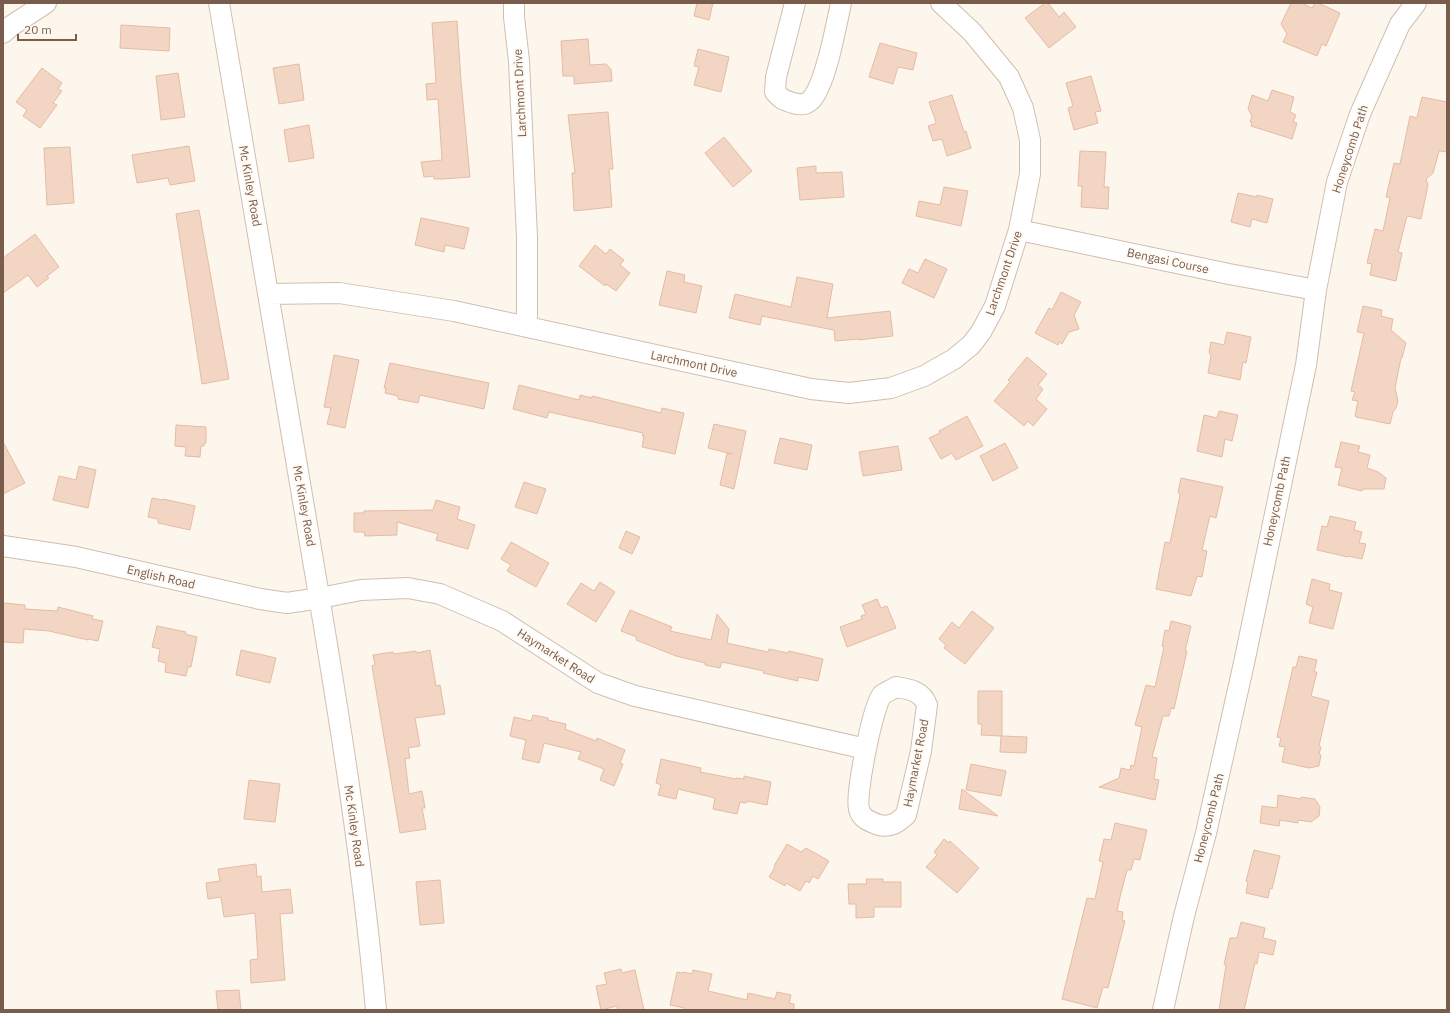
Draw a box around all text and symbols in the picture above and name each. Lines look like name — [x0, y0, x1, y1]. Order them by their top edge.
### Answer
scale bar — [18, 16, 76, 42]
text: 20 m — [24, 22, 52, 37]
street label: Larchmont Drive — [510, 48, 529, 138]
street label: Honeycomb Path — [1328, 103, 1371, 195]
street label: Mc Kinley Road — [236, 144, 265, 228]
street label: Larchmont Drive — [982, 228, 1025, 317]
street label: Bengasi Course — [1126, 244, 1211, 277]
street label: Larchmont Drive — [649, 347, 739, 380]
street label: Honeycomb Path — [1260, 454, 1293, 547]
street label: Mc Kinley Road — [290, 464, 319, 548]
street label: English Road — [126, 561, 197, 592]
street label: Haymarket Road — [515, 625, 598, 686]
street label: Haymarket Road — [900, 718, 931, 808]
street label: Honeycomb Path — [1190, 771, 1227, 864]
street label: Mc Kinley Road — [341, 784, 368, 868]

